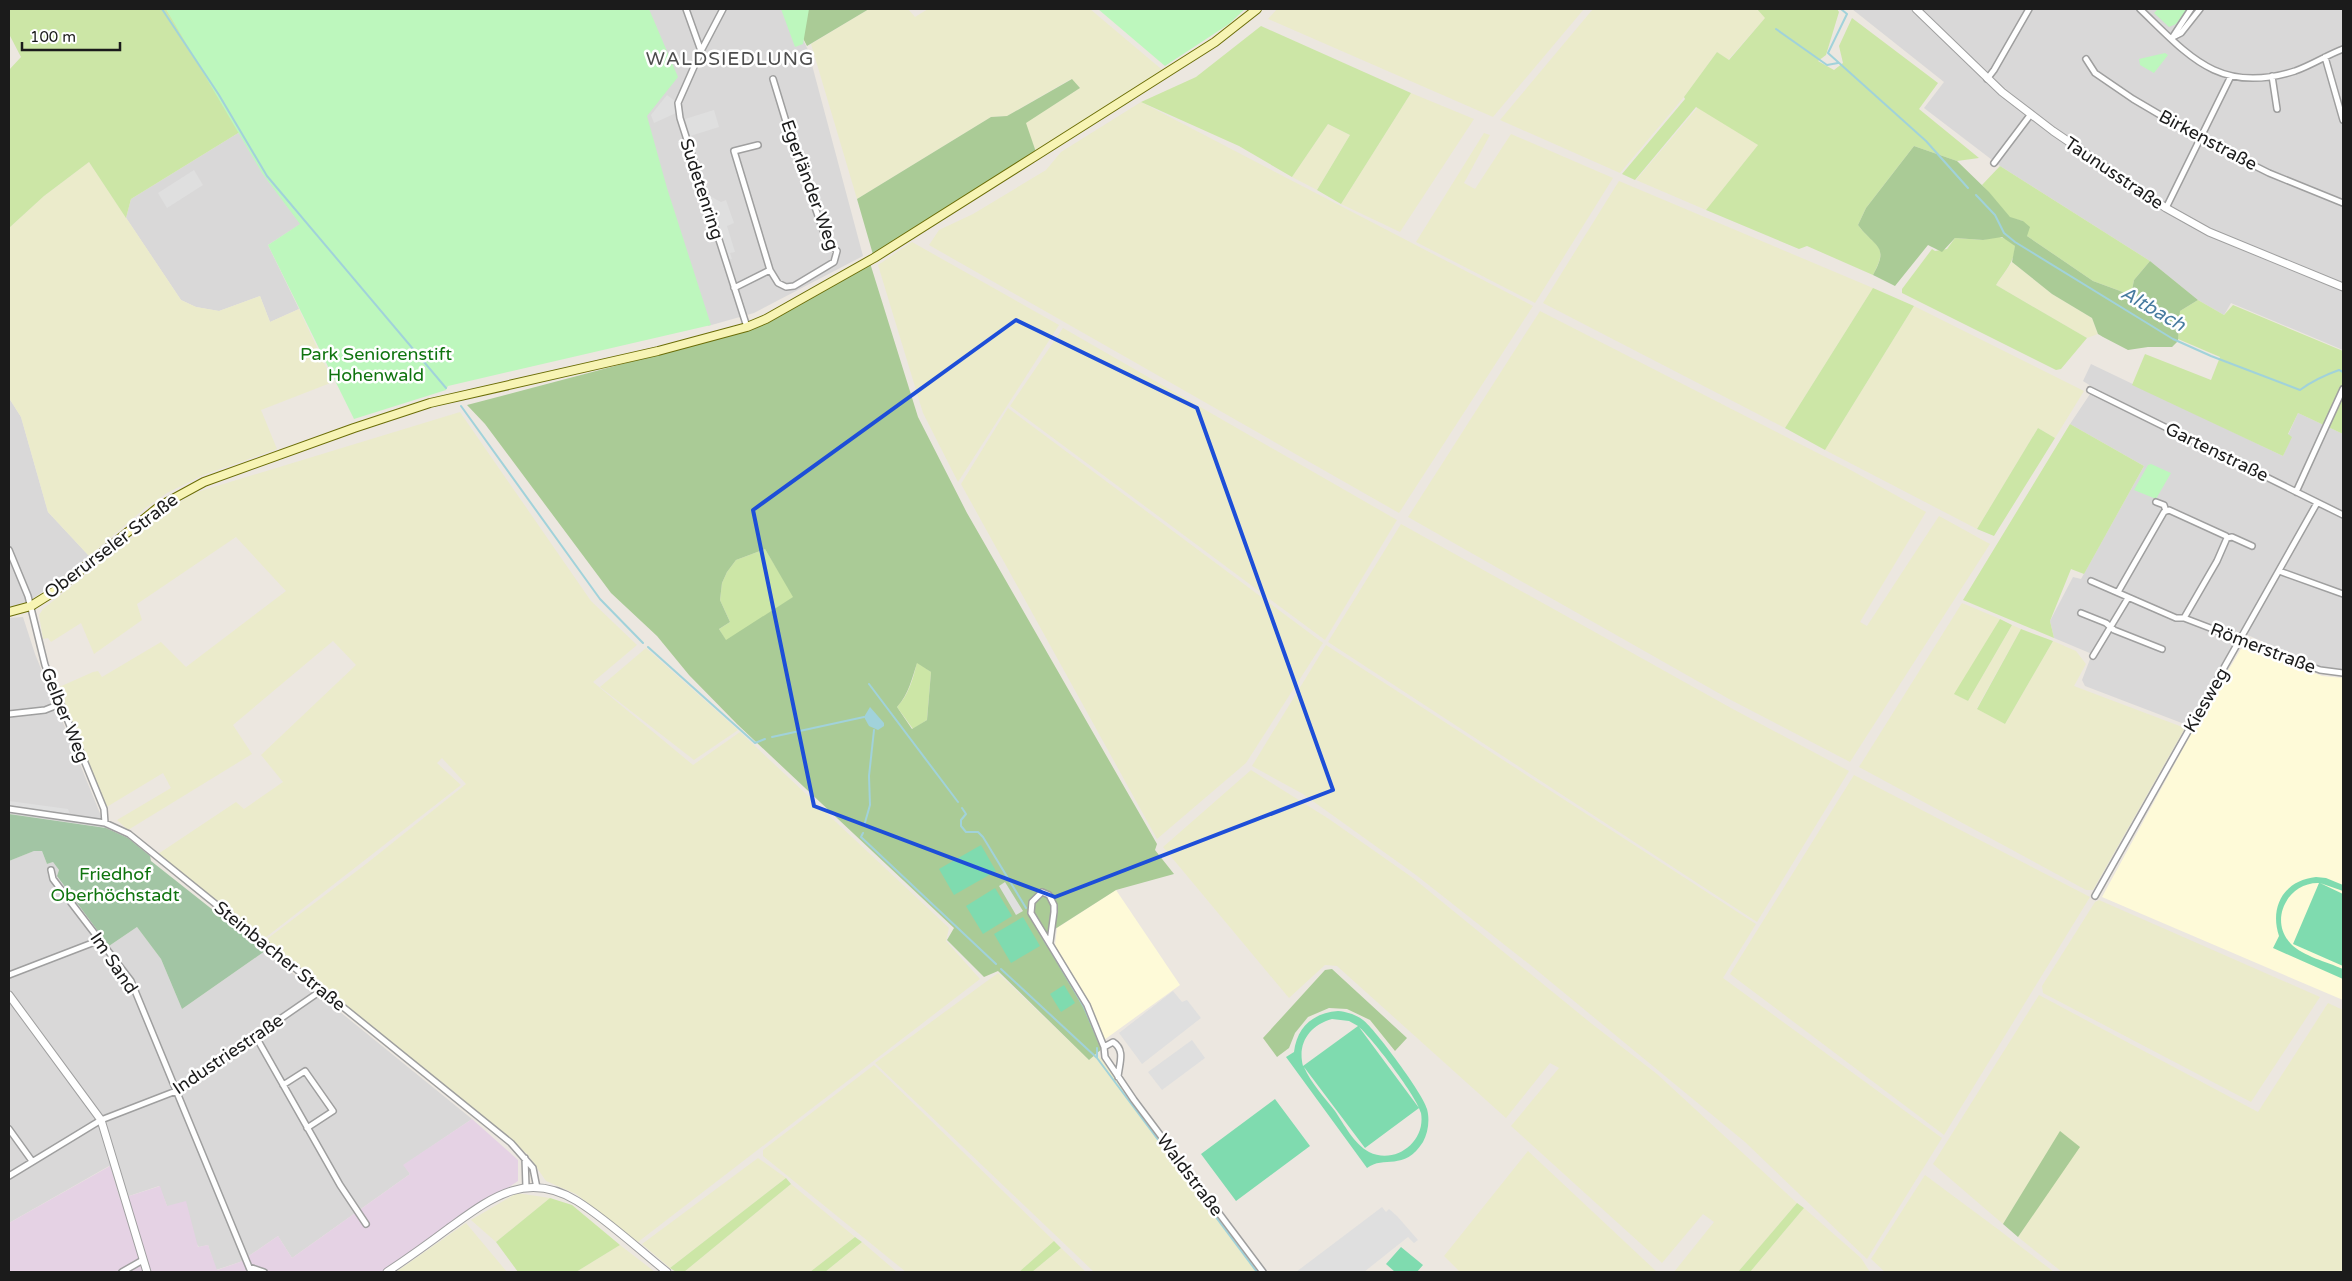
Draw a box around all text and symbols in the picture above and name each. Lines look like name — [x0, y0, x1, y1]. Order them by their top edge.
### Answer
scale bar — [22, 20, 120, 52]
text: 100 m — [30, 28, 76, 46]
district label: WALDSIEDLUNG — [646, 48, 814, 70]
street label: Birkenstraße — [2155, 105, 2261, 175]
street label: Egerländer Weg — [776, 117, 844, 253]
street label: Taunusstraße — [2060, 132, 2168, 214]
street label: Sudetenring — [675, 136, 729, 242]
water label: Altbach — [2117, 282, 2189, 336]
park label: Park Seniorenstift Hohenwald — [300, 343, 452, 386]
street label: Gartenstraße — [2162, 418, 2272, 486]
street label: Oberurseler Straße — [40, 489, 182, 603]
street label: Römerstraße — [2207, 618, 2319, 678]
street label: Gelber Weg — [36, 664, 94, 766]
street label: Kiesweg — [2179, 664, 2233, 736]
park label: Friedhof Oberhöchstadt — [50, 863, 180, 906]
street label: Steinbacher Straße — [210, 896, 350, 1016]
street label: Im Sand — [85, 928, 143, 998]
street label: Industriestraße — [168, 1009, 288, 1099]
street label: Waldstraße — [1152, 1130, 1228, 1220]

